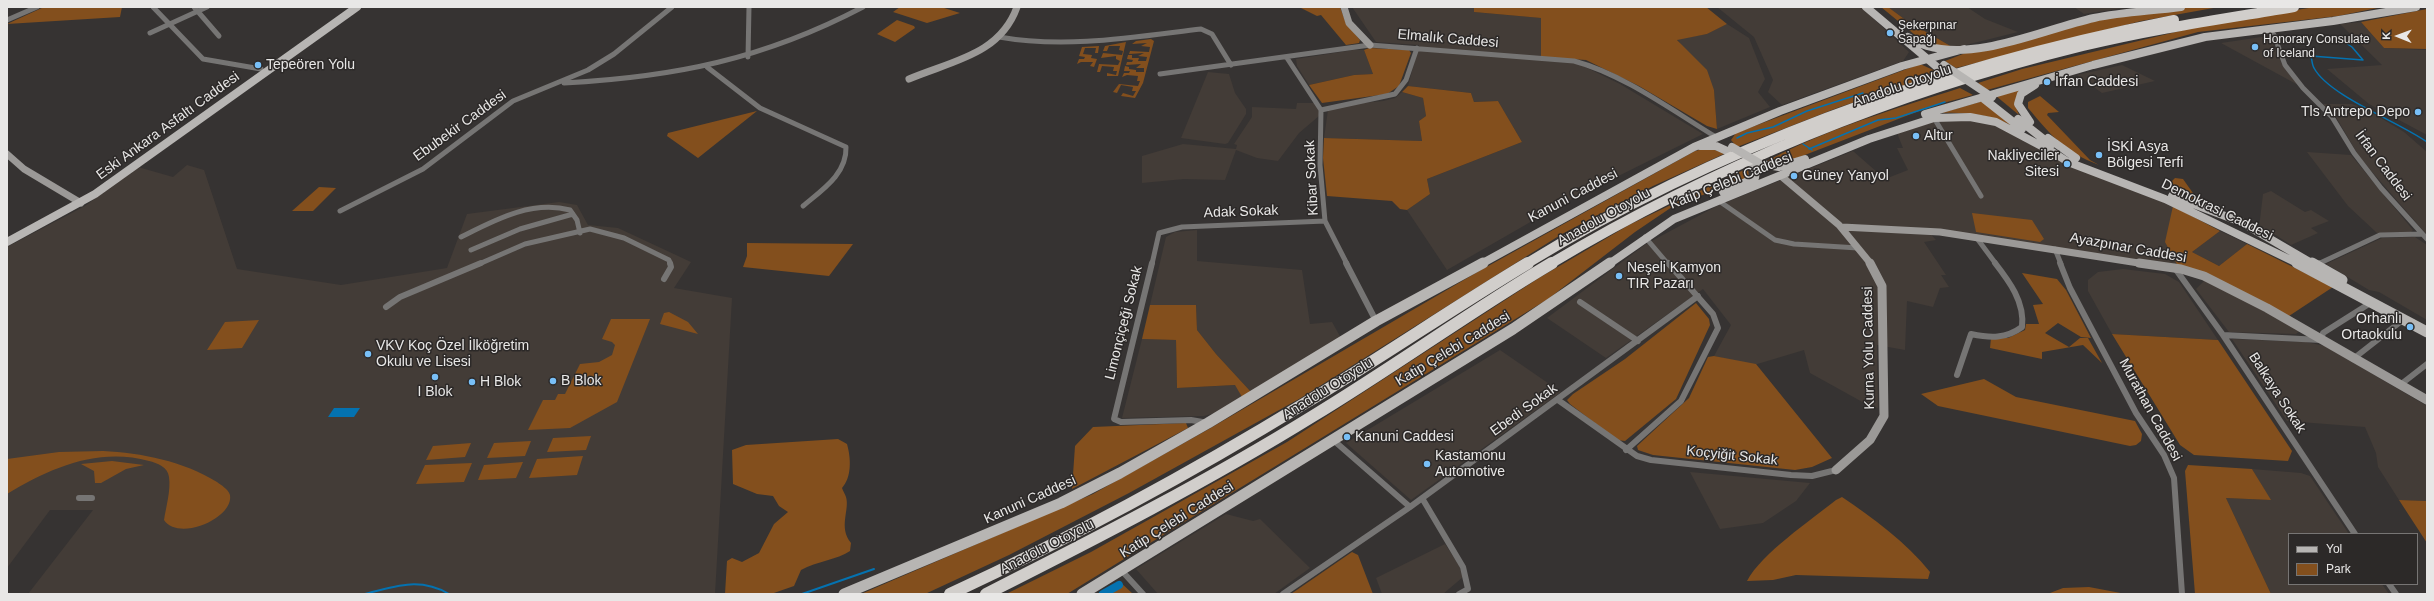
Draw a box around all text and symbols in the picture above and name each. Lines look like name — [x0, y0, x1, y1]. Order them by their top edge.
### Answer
north arrow — [2378, 16, 2418, 56]
place label: Şekerpınar Sapağı — [1898, 19, 1957, 47]
street label: Elmalık Caddesi — [1397, 26, 1499, 52]
marker: Şekerpınar Sapağı — [1885, 28, 1895, 38]
text: K — [2380, 32, 2392, 40]
place label: Honorary Consulate of Iceland — [2263, 33, 2370, 61]
marker: Honorary Consulate of Iceland — [2250, 42, 2260, 52]
place label: Tepeören Yolu — [266, 57, 355, 73]
marker: Tepeören Yolu — [253, 60, 263, 70]
street label: Anadolu Otoyolu — [1850, 61, 1954, 111]
street label: Eski Ankara Asfaltı Caddesi — [93, 68, 243, 184]
place label: İrfan Caddesi — [2055, 74, 2138, 90]
marker: İrfan Caddesi — [2042, 77, 2052, 87]
street label: Ebubekir Caddesi — [410, 87, 510, 165]
place label: Tls Antrepo Depo — [2301, 104, 2410, 120]
marker: Tls Antrepo Depo — [2413, 107, 2423, 117]
place label: Altur — [1924, 128, 1953, 144]
street label: İrfan Caddesi — [2351, 128, 2415, 204]
marker: Altur — [1911, 131, 1921, 141]
place label: İSKİ Asya Bölgesi Terfi — [2107, 139, 2183, 172]
street label: Kibar Sokak — [1302, 140, 1322, 216]
place label: Nakliyeciler Sitesi — [1987, 148, 2059, 180]
street label: Katip Çelebi Caddesi — [1667, 149, 1795, 213]
marker: İSKİ Asya Bölgesi Terfi — [2094, 150, 2104, 160]
marker: Nakliyeciler Sitesi — [2062, 159, 2072, 169]
street label: Kanuni Caddesi — [1525, 165, 1621, 227]
place label: Güney Yanyol — [1802, 168, 1889, 184]
marker: Güney Yanyol — [1789, 171, 1799, 181]
street label: Demokrasi Caddesi — [2158, 176, 2276, 244]
street label: Anadolu Otoyolu — [1555, 185, 1653, 249]
street label: Adak Sokak — [1203, 202, 1279, 222]
street label: Ayazpınar Caddesi — [2068, 229, 2188, 267]
place label: Neşeli Kamyon TIR Pazarı — [1627, 260, 1721, 292]
street label: Limonçiçeği Sokak — [1102, 264, 1146, 382]
marker: Neşeli Kamyon TIR Pazarı — [1614, 271, 1624, 281]
street label: Kurna Yolu Caddesi — [1860, 286, 1878, 410]
street label: Katip Çelebi Caddesi — [1393, 308, 1513, 390]
place label: Orhanlı Ortaokulu — [2341, 311, 2402, 344]
marker: Orhanlı Ortaokulu — [2405, 322, 2415, 332]
place label: VKV Koç Özel İlköğretim Okulu ve Lisesi — [376, 338, 529, 370]
marker: VKV Koç Özel İlköğretim Okulu ve Lisesi — [363, 349, 373, 359]
street label: Balkaya Sokak — [2245, 350, 2309, 436]
street label: Anadolu Otoyolu — [1280, 354, 1376, 424]
street label: Murathan Caddesi — [2115, 356, 2185, 464]
marker: I Blok — [430, 372, 440, 382]
place label: B Blok — [561, 373, 601, 389]
place label: H Blok — [480, 374, 521, 390]
marker: B Blok — [548, 376, 558, 386]
marker: H Blok — [467, 377, 477, 387]
street label: Ebedi Sokak — [1487, 380, 1561, 440]
place label: I Blok — [417, 384, 453, 400]
place label: Kanuni Caddesi — [1355, 429, 1454, 445]
marker: Kanuni Caddesi — [1342, 432, 1352, 442]
street label: Koçyiğit Sokak — [1685, 443, 1779, 469]
place label: Kastamonu Automotive — [1435, 448, 1506, 480]
marker: Kastamonu Automotive — [1422, 459, 1432, 469]
street label: Kanuni Caddesi — [981, 472, 1079, 528]
street label: Katip Çelebi Caddesi — [1117, 478, 1237, 562]
street label: Anadolu Otoyolu — [997, 516, 1097, 578]
legend — [2288, 533, 2418, 585]
text: Yol — [2326, 542, 2342, 556]
text: Park — [2326, 562, 2351, 576]

